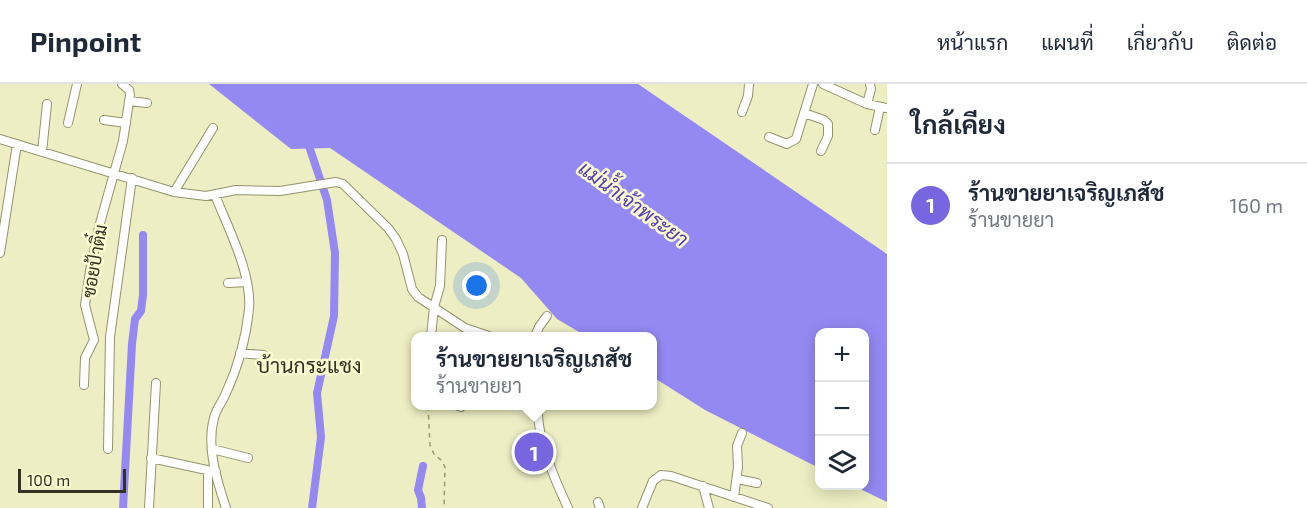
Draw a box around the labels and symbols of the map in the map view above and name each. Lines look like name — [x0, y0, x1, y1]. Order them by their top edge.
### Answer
water label: แม่น้ำเจ้าพระยา — [575, 151, 696, 251]
street label: ซอยป้าติ๋ม — [74, 222, 111, 300]
your location — [462, 271, 491, 300]
district label: บ้านกระแชง — [257, 352, 362, 377]
pin: 1 — [514, 430, 554, 475]
scale bar — [18, 466, 126, 494]

